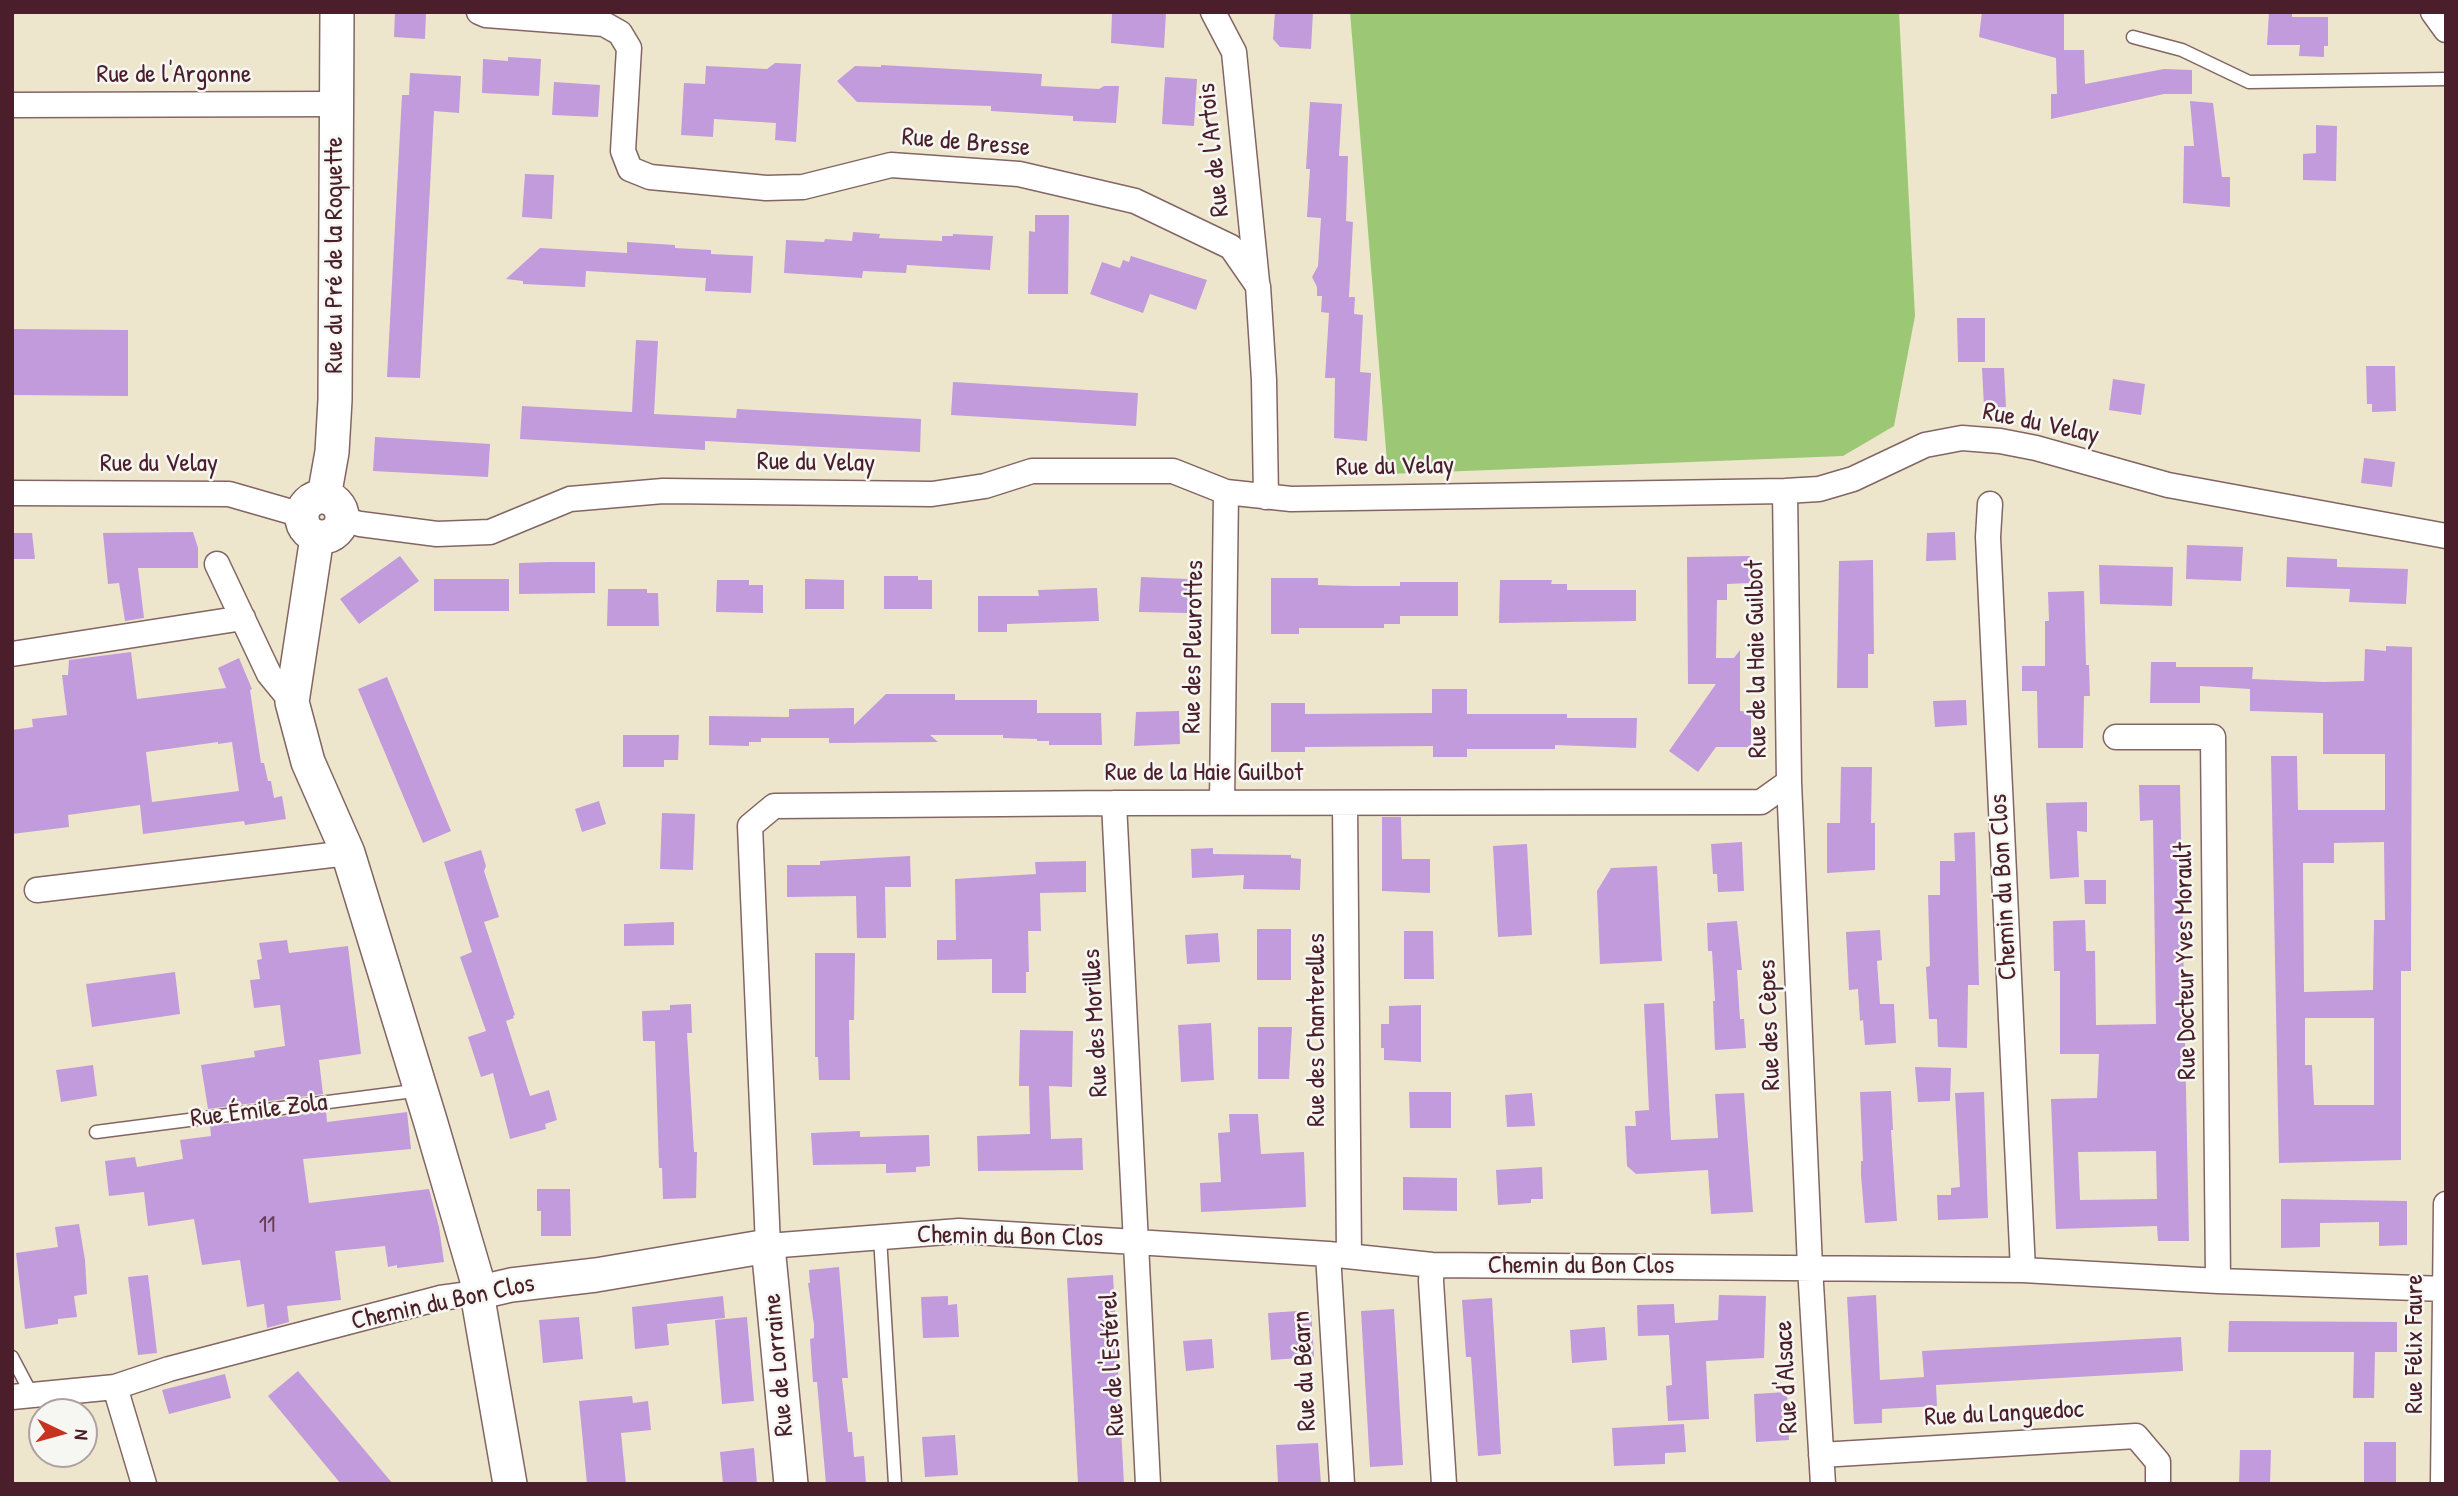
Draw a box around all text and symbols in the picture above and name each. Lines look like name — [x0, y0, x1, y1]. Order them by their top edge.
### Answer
street label: Rue de l'Argonne — [97, 59, 251, 91]
street label: Rue de l'Artois — [1191, 82, 1237, 218]
street label: Rue de Bresse — [900, 122, 1032, 164]
street label: Rue du Pré de la Roquette — [319, 137, 351, 373]
street label: Rue du Velay — [1980, 396, 2102, 452]
street label: Rue du Velay — [757, 446, 875, 480]
street label: Rue du Velay — [100, 448, 218, 480]
street label: Rue du Velay — [1336, 450, 1454, 484]
street label: Rue des Pleurottes — [1177, 560, 1211, 734]
street label: Rue de la Haie Guilbot — [1740, 560, 1774, 758]
street label: Rue de la Haie Guilbot — [1105, 757, 1303, 789]
street label: Chemin du Bon Clos — [1984, 793, 2024, 981]
street label: Rue Docteur Yves Morault — [2168, 842, 2204, 1080]
street label: Rue des Chanterelles — [1301, 933, 1333, 1127]
street label: Rue des Morilles — [1077, 948, 1115, 1098]
street label: Rue des Cèpes — [1752, 959, 1788, 1091]
street label: Rue Émile Zola — [189, 1087, 329, 1135]
house number: 11 — [259, 1212, 275, 1240]
street label: Chemin du Bon Clos — [917, 1220, 1103, 1254]
street label: Chemin du Bon Clos — [1488, 1250, 1674, 1282]
street label: Chemin du Bon Clos — [349, 1268, 537, 1338]
street label: Rue Félix Faure — [2399, 1274, 2431, 1414]
street label: Rue de l'Estérel — [1094, 1291, 1132, 1437]
street label: Rue de Lorraine — [757, 1292, 801, 1438]
street label: Rue du Béarn — [1286, 1310, 1324, 1432]
street label: Rue d'Alsace — [1768, 1320, 1806, 1434]
street label: Rue du Languedoc — [1923, 1394, 2085, 1434]
north arrow — [28, 1398, 98, 1468]
text: N — [69, 1428, 95, 1441]

